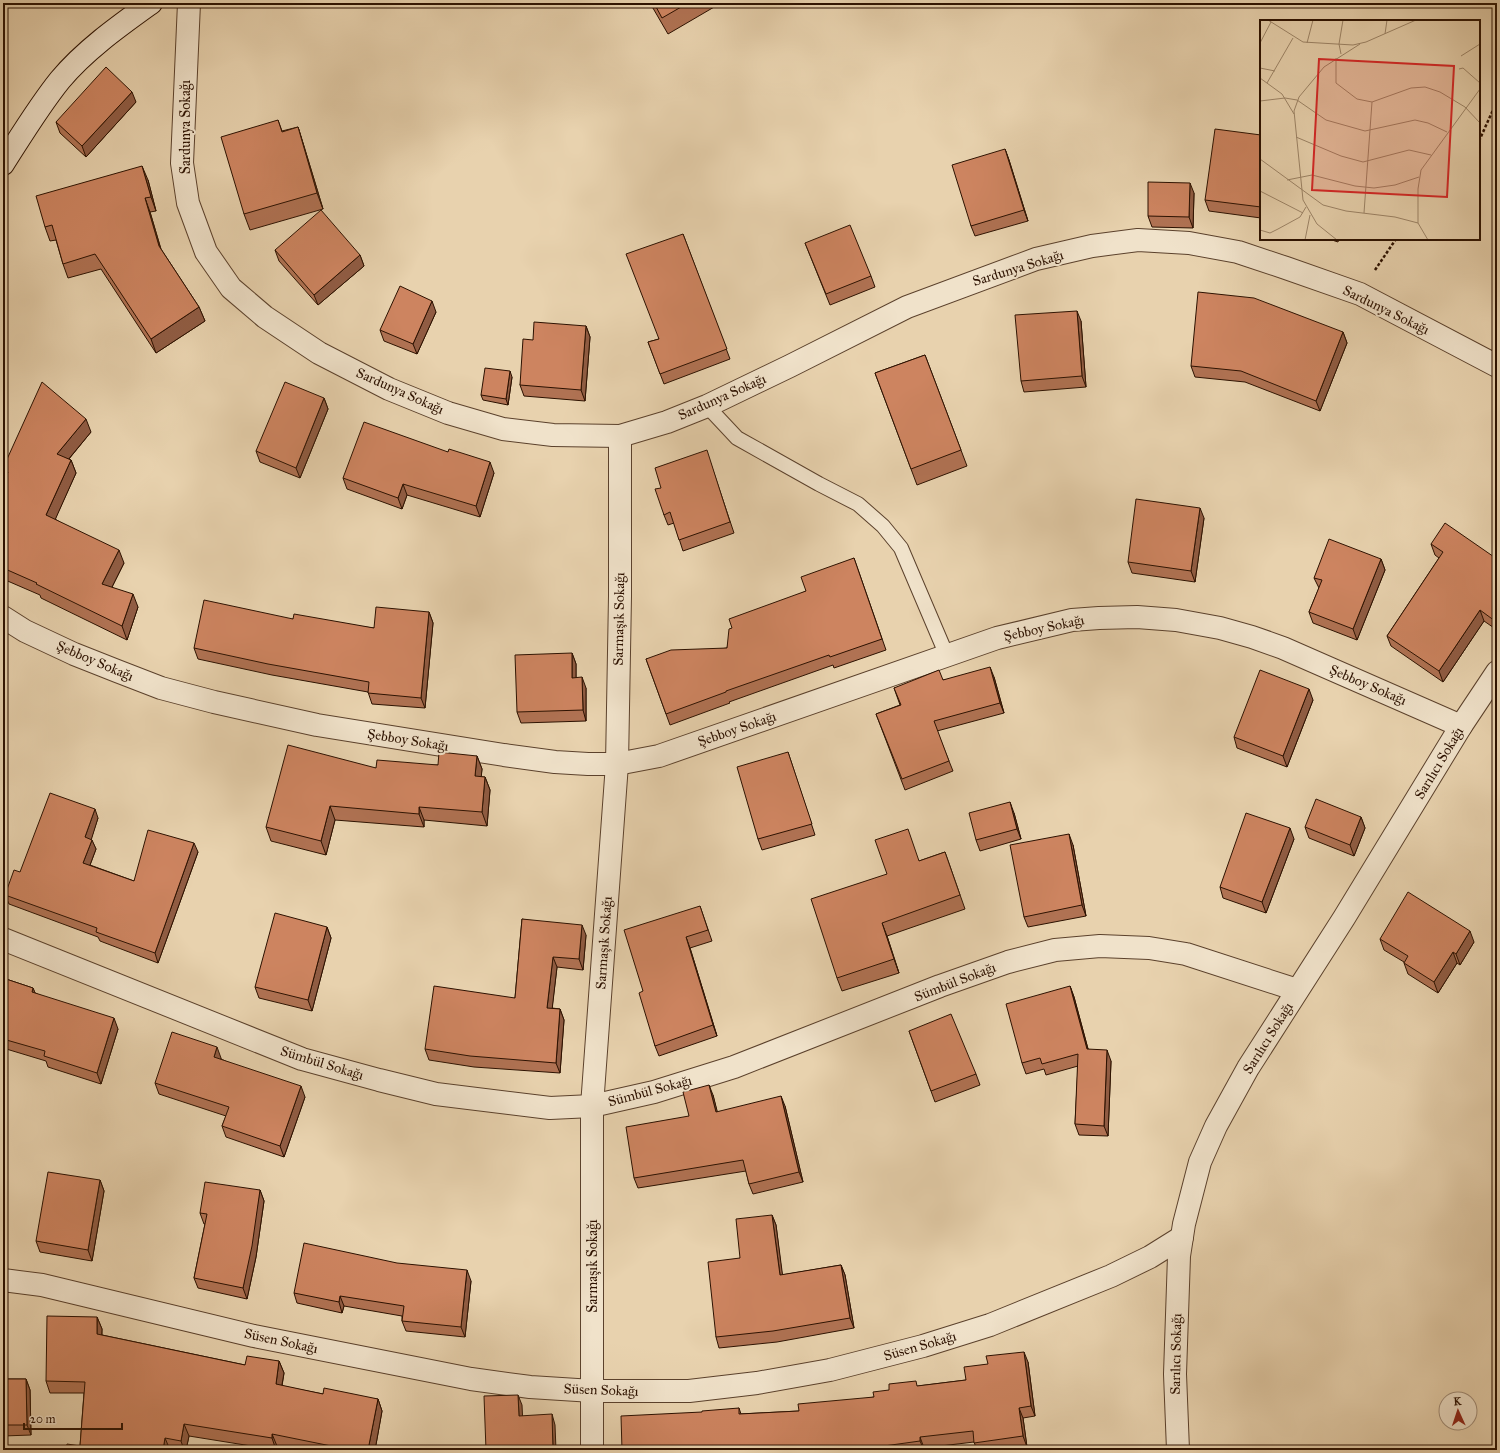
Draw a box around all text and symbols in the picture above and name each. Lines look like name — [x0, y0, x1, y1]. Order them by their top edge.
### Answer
inset map — [1260, 20, 1480, 240]
street label: Sardunya Sokağı — [177, 80, 194, 174]
street label: Sardunya Sokağı — [970, 246, 1066, 290]
street label: Sardunya Sokağı — [1340, 282, 1432, 338]
street label: Sardunya Sokağı — [353, 364, 447, 418]
street label: Sardunya Sokağı — [675, 370, 769, 424]
street label: Sarmaşık Sokağı — [610, 572, 628, 666]
street label: Şebboy Sokağı — [1002, 611, 1086, 645]
street label: Şebboy Sokağı — [54, 637, 136, 685]
street label: Şebboy Sokağı — [1327, 661, 1409, 709]
street label: Şebboy Sokağı — [695, 708, 779, 750]
street label: Sarılıcı Sokağı — [1411, 724, 1467, 802]
street label: Şebboy Sokağı — [366, 725, 450, 755]
street label: Sarmaşık Sokağı — [592, 896, 616, 990]
street label: Sümbül Sokağı — [912, 959, 998, 1005]
street label: Sarılıcı Sokağı — [1239, 999, 1297, 1077]
street label: Sümbül Sokağı — [278, 1042, 366, 1084]
street label: Sümbül Sokağı — [606, 1072, 694, 1110]
street label: Sarmaşık Sokağı — [584, 1219, 601, 1313]
street label: Sarılıcı Sokağı — [1167, 1313, 1185, 1395]
street label: Süsen Sokağı — [243, 1325, 320, 1357]
street label: Süsen Sokağı — [882, 1327, 959, 1365]
street label: Süsen Sokağı — [563, 1380, 639, 1400]
north arrow — [1438, 1391, 1478, 1431]
text: K — [1453, 1395, 1463, 1408]
scale bar — [24, 1405, 122, 1431]
text: 20 m — [30, 1412, 56, 1426]

